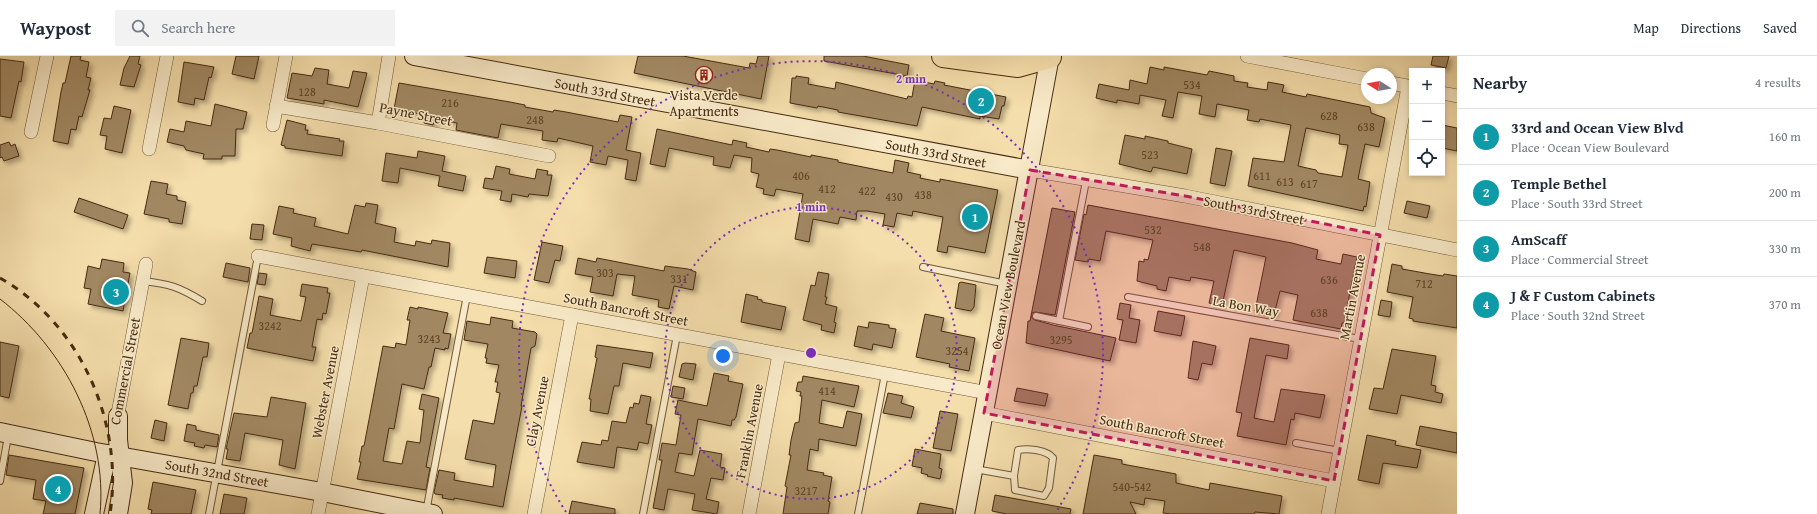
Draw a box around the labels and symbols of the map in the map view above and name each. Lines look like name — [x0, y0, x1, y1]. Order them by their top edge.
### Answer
building icon: Vista Verde Apartments — [694, 65, 714, 85]
north arrow — [1361, 68, 1397, 104]
text: 2 min — [896, 70, 926, 87]
street label: South 33rd Street — [553, 72, 657, 112]
house number: 534 — [1183, 76, 1201, 93]
house number: 128 — [298, 83, 316, 100]
place label: Vista Verde Apartments — [669, 85, 739, 121]
pin: 2 — [968, 86, 994, 116]
house number: 216 — [441, 94, 459, 111]
street label: Payne Street — [378, 97, 454, 131]
house number: 628 — [1320, 107, 1338, 124]
house number: 248 — [526, 111, 544, 128]
house number: 638 — [1357, 118, 1375, 135]
street label: South 33rd Street — [884, 133, 988, 173]
house number: 523 — [1141, 146, 1159, 163]
house number: 406 — [792, 167, 810, 184]
house number: 611 — [1253, 167, 1271, 184]
house number: 613 — [1276, 173, 1294, 190]
house number: 617 — [1300, 175, 1318, 192]
house number: 412 — [818, 180, 836, 197]
house number: 422 — [858, 182, 876, 199]
house number: 438 — [914, 186, 932, 203]
house number: 430 — [885, 188, 903, 205]
street label: South 33rd Street — [1202, 190, 1306, 230]
text: 1 min — [796, 198, 826, 215]
pin: 1 — [962, 202, 988, 232]
street label: Ocean View Boulevard — [986, 218, 1030, 351]
house number: 532 — [1144, 221, 1162, 238]
house number: 548 — [1193, 238, 1211, 255]
street label: Martin Avenue — [1334, 252, 1370, 341]
house number: 303 — [596, 264, 614, 281]
house number: 331 — [670, 270, 688, 287]
house number: 636 — [1320, 271, 1338, 288]
house number: 712 — [1415, 275, 1433, 292]
pin: 3 — [103, 277, 129, 307]
street label: South Bancroft Street — [562, 287, 690, 331]
street label: La Bon Way — [1211, 290, 1281, 322]
house number: 638 — [1310, 304, 1328, 321]
street label: Commercial Street — [105, 316, 145, 426]
house number: 3242 — [258, 317, 282, 334]
house number: 3243 — [417, 330, 441, 347]
house number: 3295 — [1049, 331, 1073, 348]
house number: 3254 — [945, 342, 969, 359]
street label: Webster Avenue — [306, 343, 344, 440]
your location — [713, 346, 733, 366]
centre of rings — [804, 346, 818, 360]
street label: Clay Avenue — [520, 374, 554, 448]
street label: Franklin Avenue — [730, 382, 768, 480]
house number: 414 — [818, 382, 836, 399]
street label: South Bancroft Street — [1098, 409, 1226, 453]
street label: South 32nd Street — [164, 454, 270, 492]
pin: 4 — [45, 474, 71, 504]
house number: 540-542 — [1113, 478, 1152, 495]
house number: 3217 — [794, 482, 818, 499]

